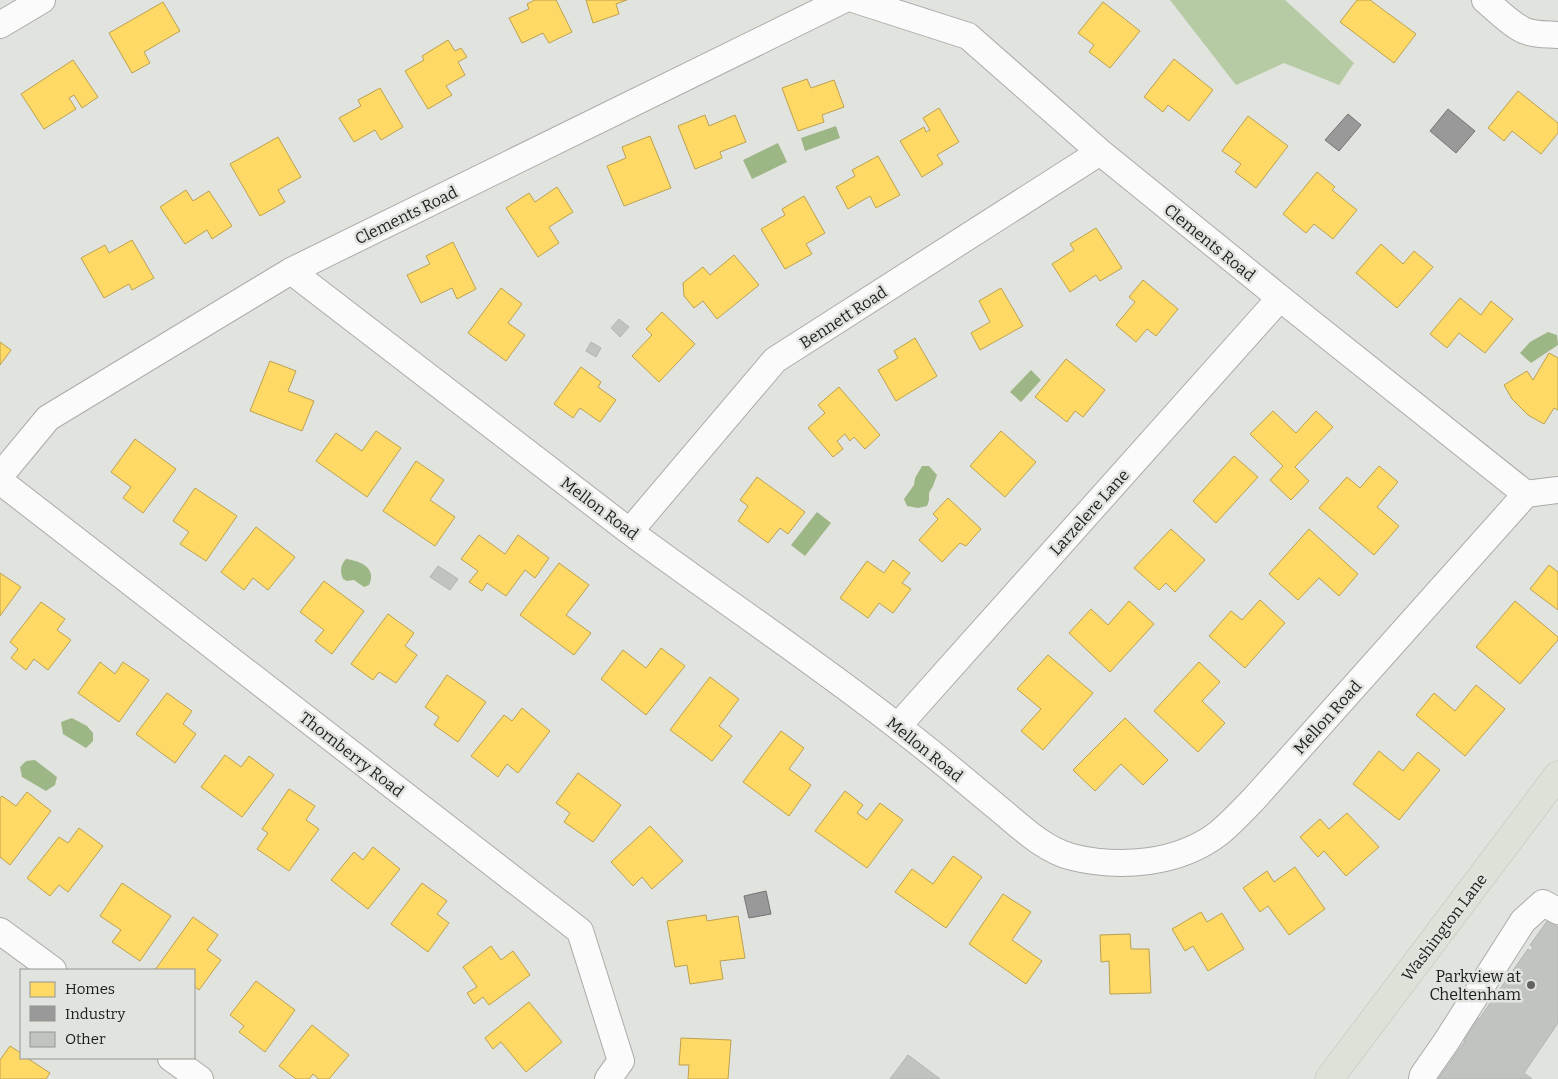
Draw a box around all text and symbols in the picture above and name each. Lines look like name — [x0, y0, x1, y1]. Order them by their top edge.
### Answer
street label: Clements Road — [352, 182, 461, 248]
street label: Clements Road — [1160, 200, 1259, 285]
street label: Bennett Road — [796, 282, 891, 353]
street label: Larzelere Lane — [1046, 465, 1133, 559]
street label: Mellon Road — [557, 473, 643, 544]
street label: Mellon Road — [1289, 676, 1366, 758]
street label: Thornberry Road — [296, 708, 408, 801]
street label: Mellon Road — [883, 713, 967, 786]
street label: Washington Lane — [1398, 870, 1491, 985]
place label: Parkview at Cheltenham — [1429, 967, 1521, 1004]
legend — [20, 969, 195, 1059]
marker: Parkview at Cheltenham — [1525, 979, 1537, 991]
text: Homes — [65, 980, 115, 998]
text: Industry — [65, 1005, 125, 1023]
text: Other — [65, 1030, 106, 1048]

